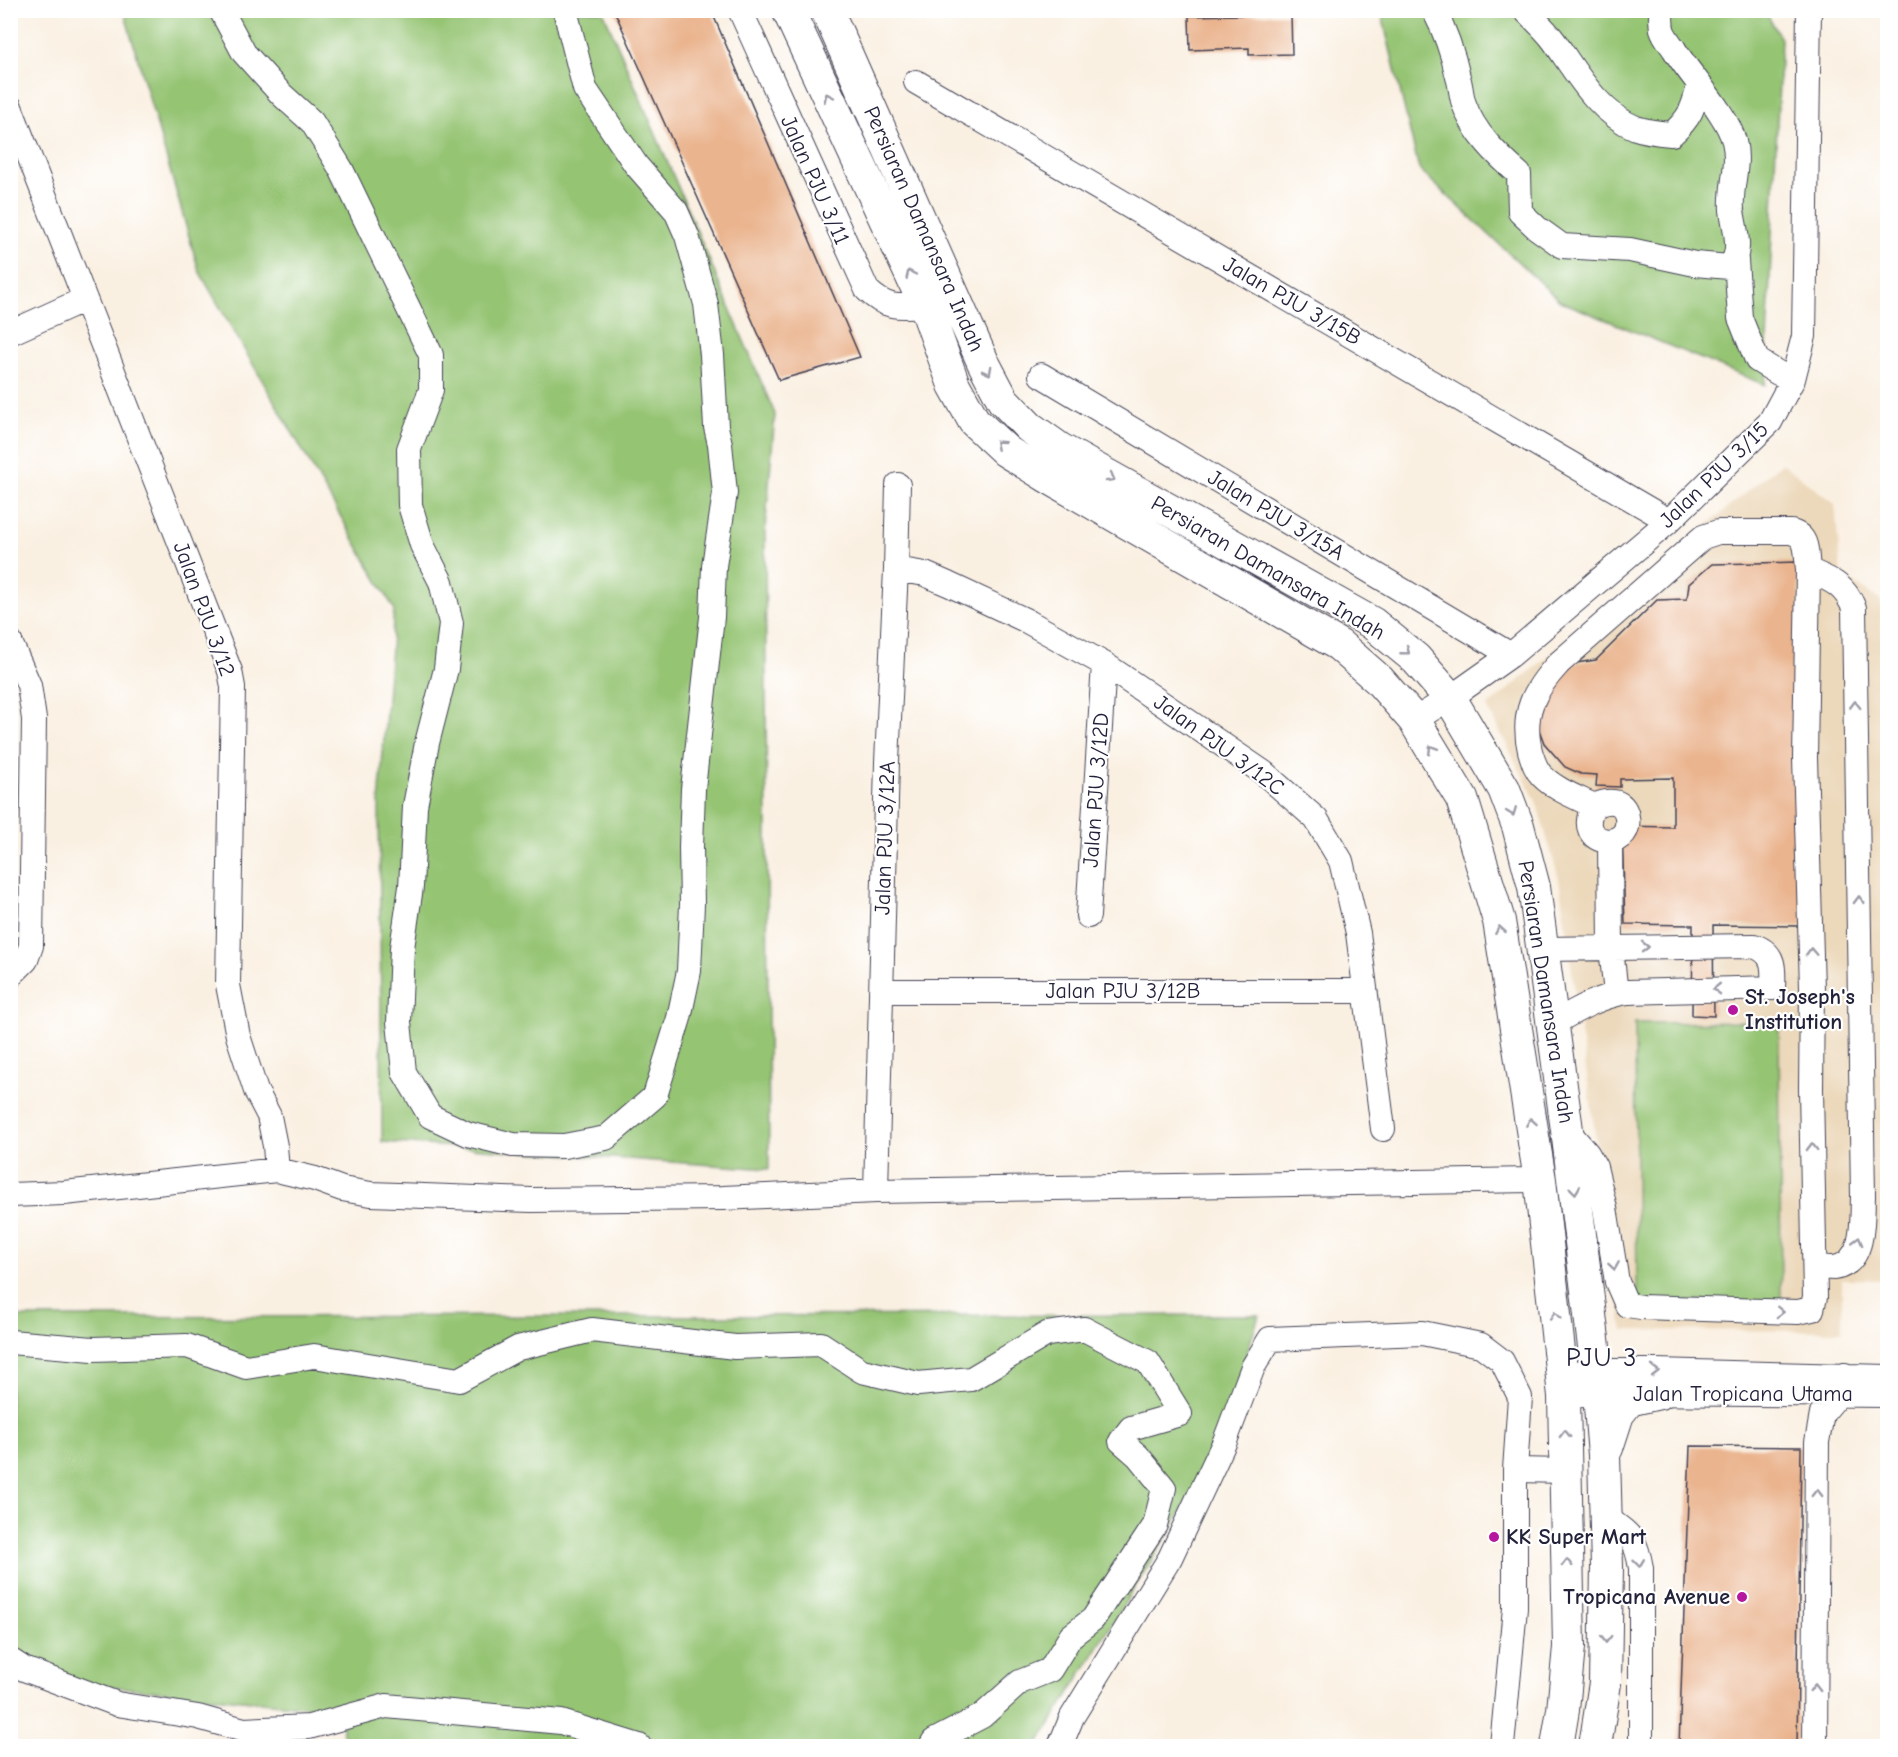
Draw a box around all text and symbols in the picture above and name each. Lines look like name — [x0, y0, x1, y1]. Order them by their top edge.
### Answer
one-way arrow — [824, 92, 836, 103]
street label: Persiaran Damansara Indah — [858, 102, 990, 356]
street label: Jalan PJU 3/11 — [775, 111, 855, 249]
street label: Jalan PJU 3/15B — [1218, 251, 1366, 351]
one-way arrow — [906, 269, 918, 280]
one-way arrow — [981, 364, 992, 375]
street label: Jalan PJU 3/15 — [1654, 416, 1774, 534]
one-way arrow — [995, 440, 1006, 451]
street label: Jalan PJU 3/15A — [1203, 464, 1349, 566]
one-way arrow — [1105, 471, 1115, 482]
street label: Persiaran Damansara Indah — [1146, 490, 1390, 646]
street label: Jalan PJU 3/12 — [168, 538, 240, 680]
one-way arrow — [1399, 643, 1410, 654]
street label: Jalan PJU 3/12C — [1149, 689, 1289, 801]
one-way arrow — [1849, 700, 1862, 709]
street label: Jalan PJU 3/12D — [1078, 712, 1114, 868]
one-way arrow — [1427, 745, 1439, 755]
street label: Jalan PJU 3/12A — [869, 760, 901, 915]
one-way arrow — [1505, 806, 1518, 817]
street label: Persiaran Damansara Indah — [1512, 859, 1580, 1125]
one-way arrow — [1853, 895, 1865, 904]
one-way arrow — [1495, 925, 1507, 935]
one-way arrow — [1640, 941, 1649, 953]
one-way arrow — [1805, 947, 1818, 956]
street label: Jalan PJU 3/12B — [1046, 978, 1200, 1004]
one-way arrow — [1713, 983, 1722, 996]
place label: St. Joseph's Institution — [1745, 984, 1855, 1035]
marker: St. Joseph's Institution — [1726, 1003, 1740, 1017]
one-way arrow — [1525, 1118, 1538, 1128]
one-way arrow — [1806, 1142, 1819, 1151]
one-way arrow — [1568, 1185, 1580, 1194]
one-way arrow — [1851, 1236, 1863, 1247]
one-way arrow — [1607, 1260, 1620, 1270]
one-way arrow — [1776, 1305, 1785, 1318]
one-way arrow — [1549, 1311, 1562, 1320]
district label: PJU 3 — [1566, 1343, 1638, 1373]
one-way arrow — [1651, 1365, 1660, 1377]
street label: Jalan Tropicana Utama — [1633, 1381, 1853, 1407]
one-way arrow — [1559, 1429, 1571, 1438]
one-way arrow — [1811, 1489, 1823, 1498]
place label: KK Super Mart — [1506, 1524, 1647, 1550]
marker: KK Super Mart — [1487, 1530, 1501, 1544]
one-way arrow — [1561, 1558, 1574, 1567]
one-way arrow — [1633, 1558, 1645, 1567]
place label: Tropicana Avenue — [1563, 1584, 1730, 1610]
marker: Tropicana Avenue — [1735, 1590, 1749, 1604]
one-way arrow — [1600, 1635, 1612, 1644]
one-way arrow — [1809, 1684, 1822, 1693]

